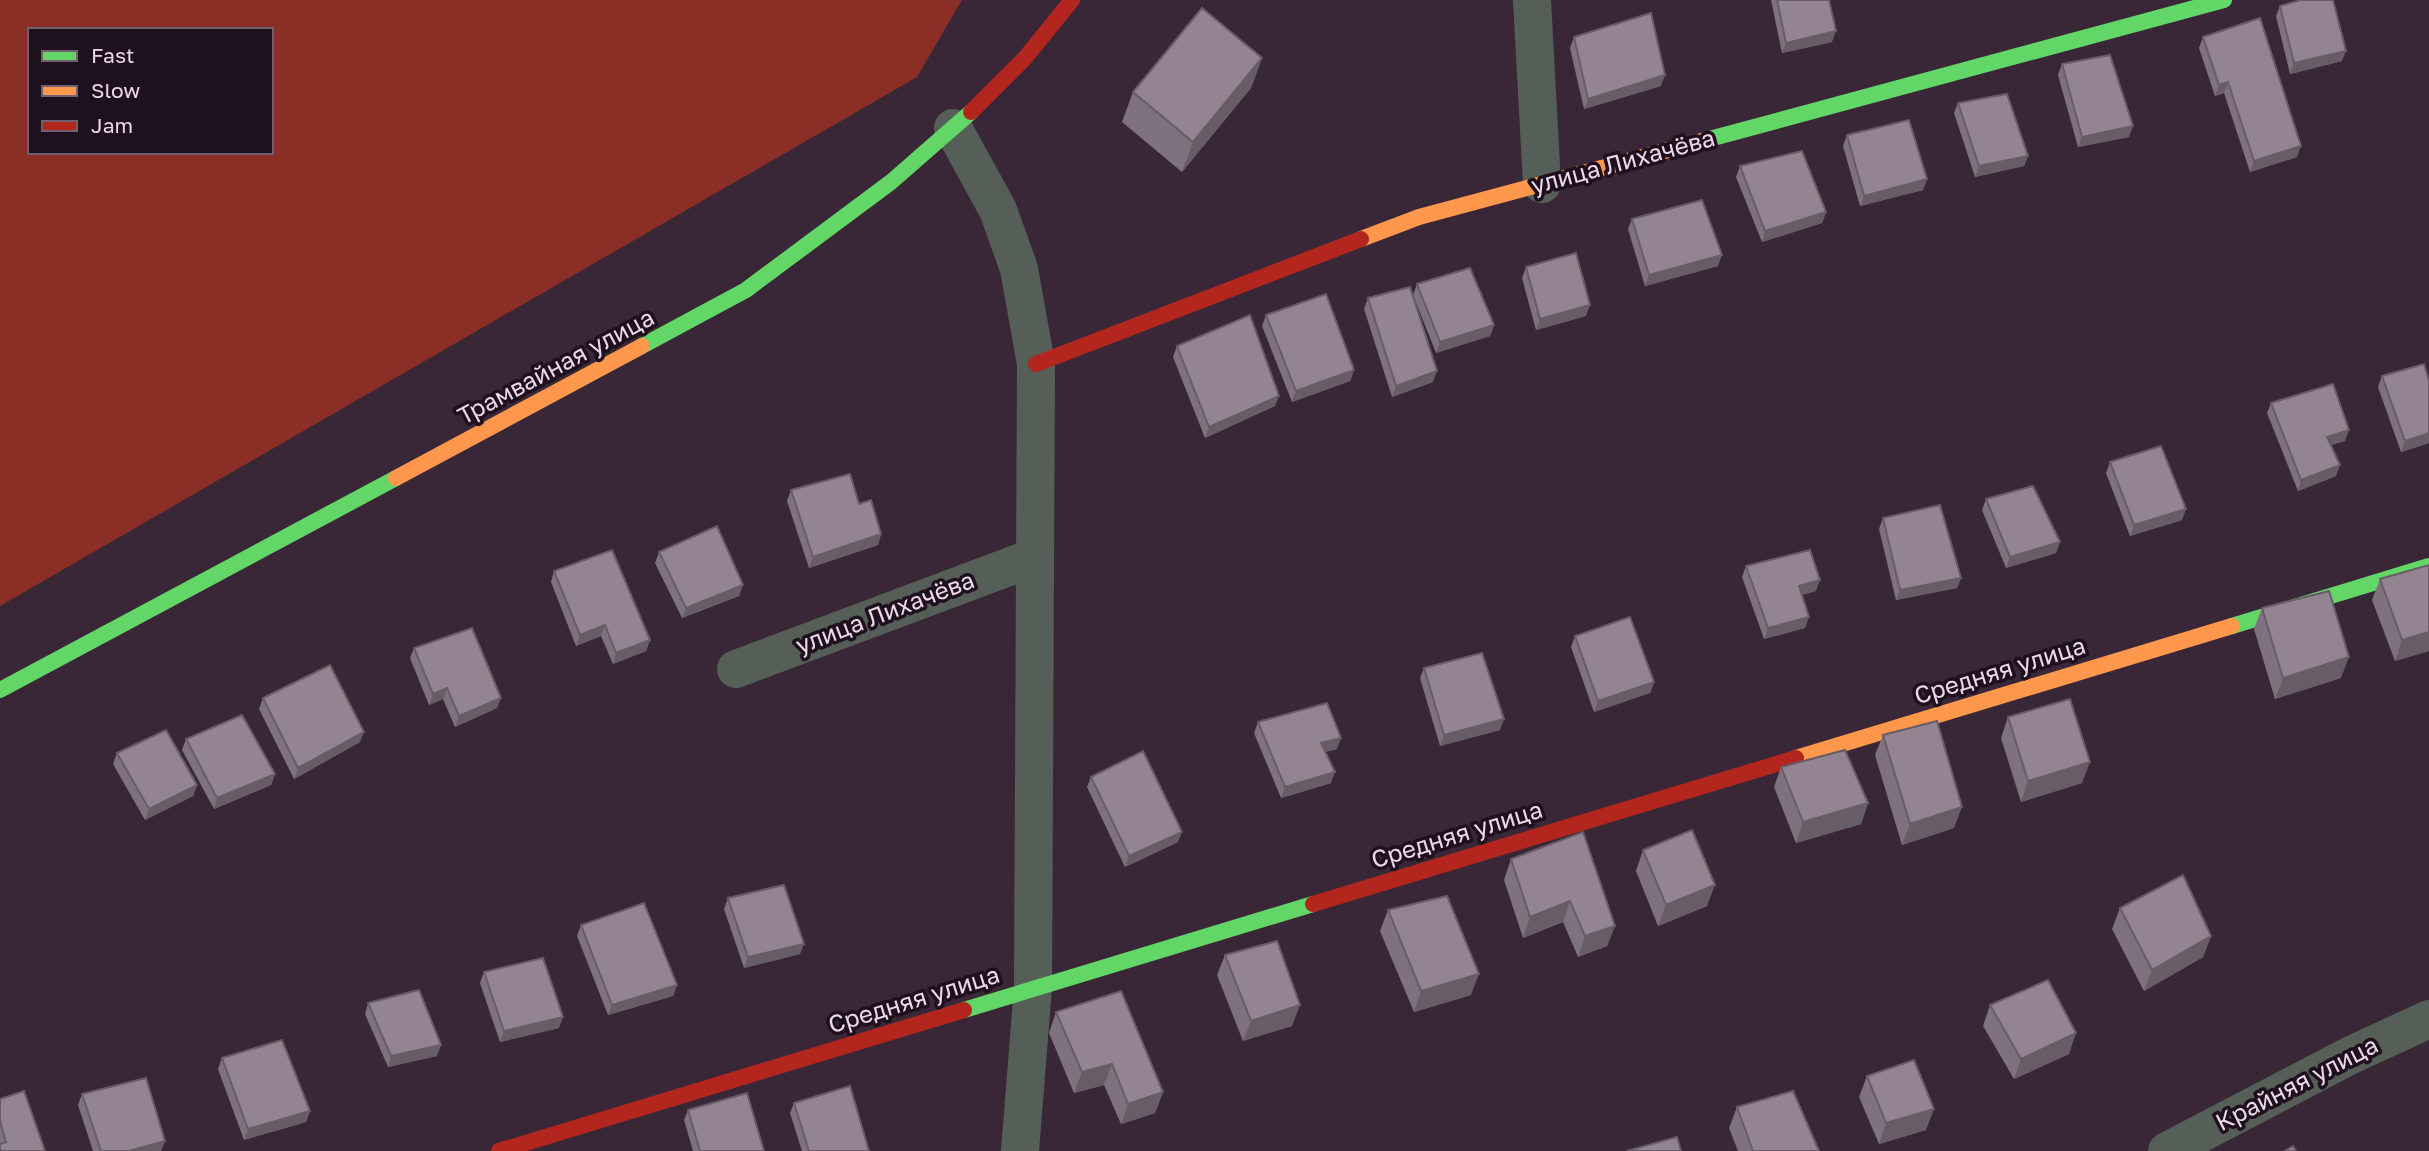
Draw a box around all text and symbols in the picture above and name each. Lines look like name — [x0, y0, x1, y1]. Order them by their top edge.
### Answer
legend — [28, 28, 273, 154]
text: Fast — [91, 42, 134, 68]
text: Slow — [91, 77, 140, 103]
text: Jam — [91, 112, 133, 138]
street label: улица Лихачёва — [1528, 122, 1718, 199]
street label: Трамвайная улица — [452, 302, 658, 430]
street label: улица Лихачёва — [791, 564, 978, 659]
street label: Средняя улица — [1910, 630, 2089, 709]
street label: Средняя улица — [1367, 794, 1546, 873]
street label: Средняя улица — [824, 959, 1003, 1038]
street label: Крайняя улица — [2210, 1029, 2382, 1136]

